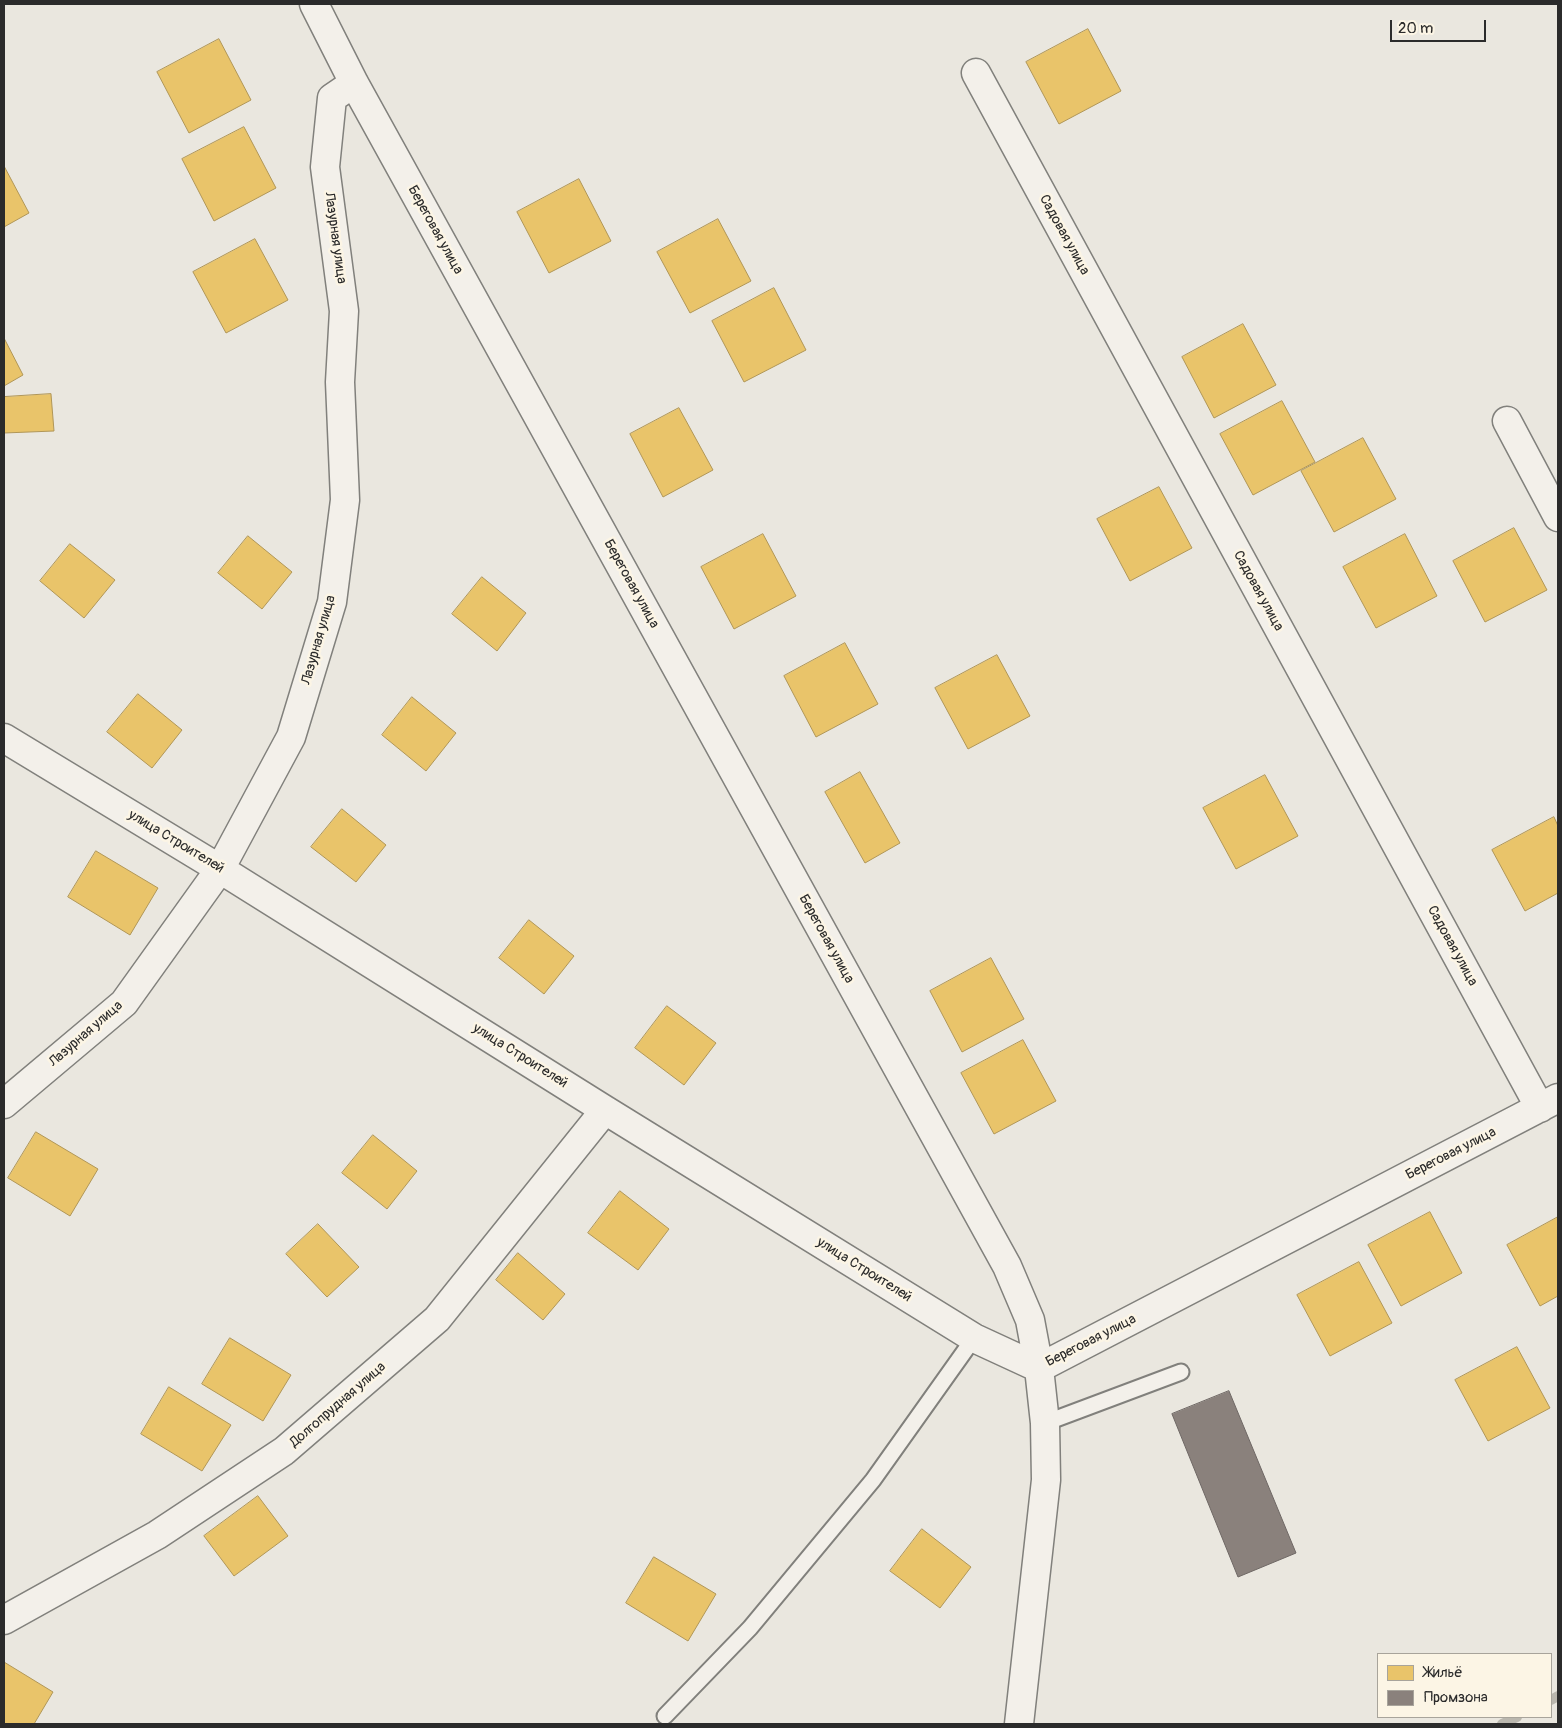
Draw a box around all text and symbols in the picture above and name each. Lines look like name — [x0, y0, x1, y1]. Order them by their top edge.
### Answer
scale bar — [1392, 10, 1488, 42]
text: 20 m — [1398, 19, 1433, 38]
street label: Береговая улица — [404, 183, 466, 277]
street label: Лазурная улица — [320, 191, 350, 285]
street label: Садовая улица — [1035, 192, 1093, 278]
street label: Береговая улица — [600, 537, 662, 631]
street label: Садовая улица — [1229, 548, 1287, 634]
street label: Лазурная улица — [298, 593, 340, 687]
street label: улица Строителей — [125, 807, 227, 877]
street label: Береговая улица — [795, 892, 857, 986]
street label: Садовая улица — [1423, 903, 1481, 989]
street label: Лазурная улица — [46, 997, 126, 1071]
street label: улица Строителей — [469, 1020, 571, 1092]
street label: Береговая улица — [1403, 1124, 1499, 1184]
street label: улица Строителей — [813, 1234, 915, 1306]
street label: Береговая улица — [1043, 1311, 1139, 1371]
street label: Долгопрудная улица — [287, 1359, 389, 1451]
legend — [1377, 1653, 1552, 1718]
text: Жильё — [1424, 1663, 1463, 1682]
text: Промзона — [1424, 1688, 1488, 1707]

